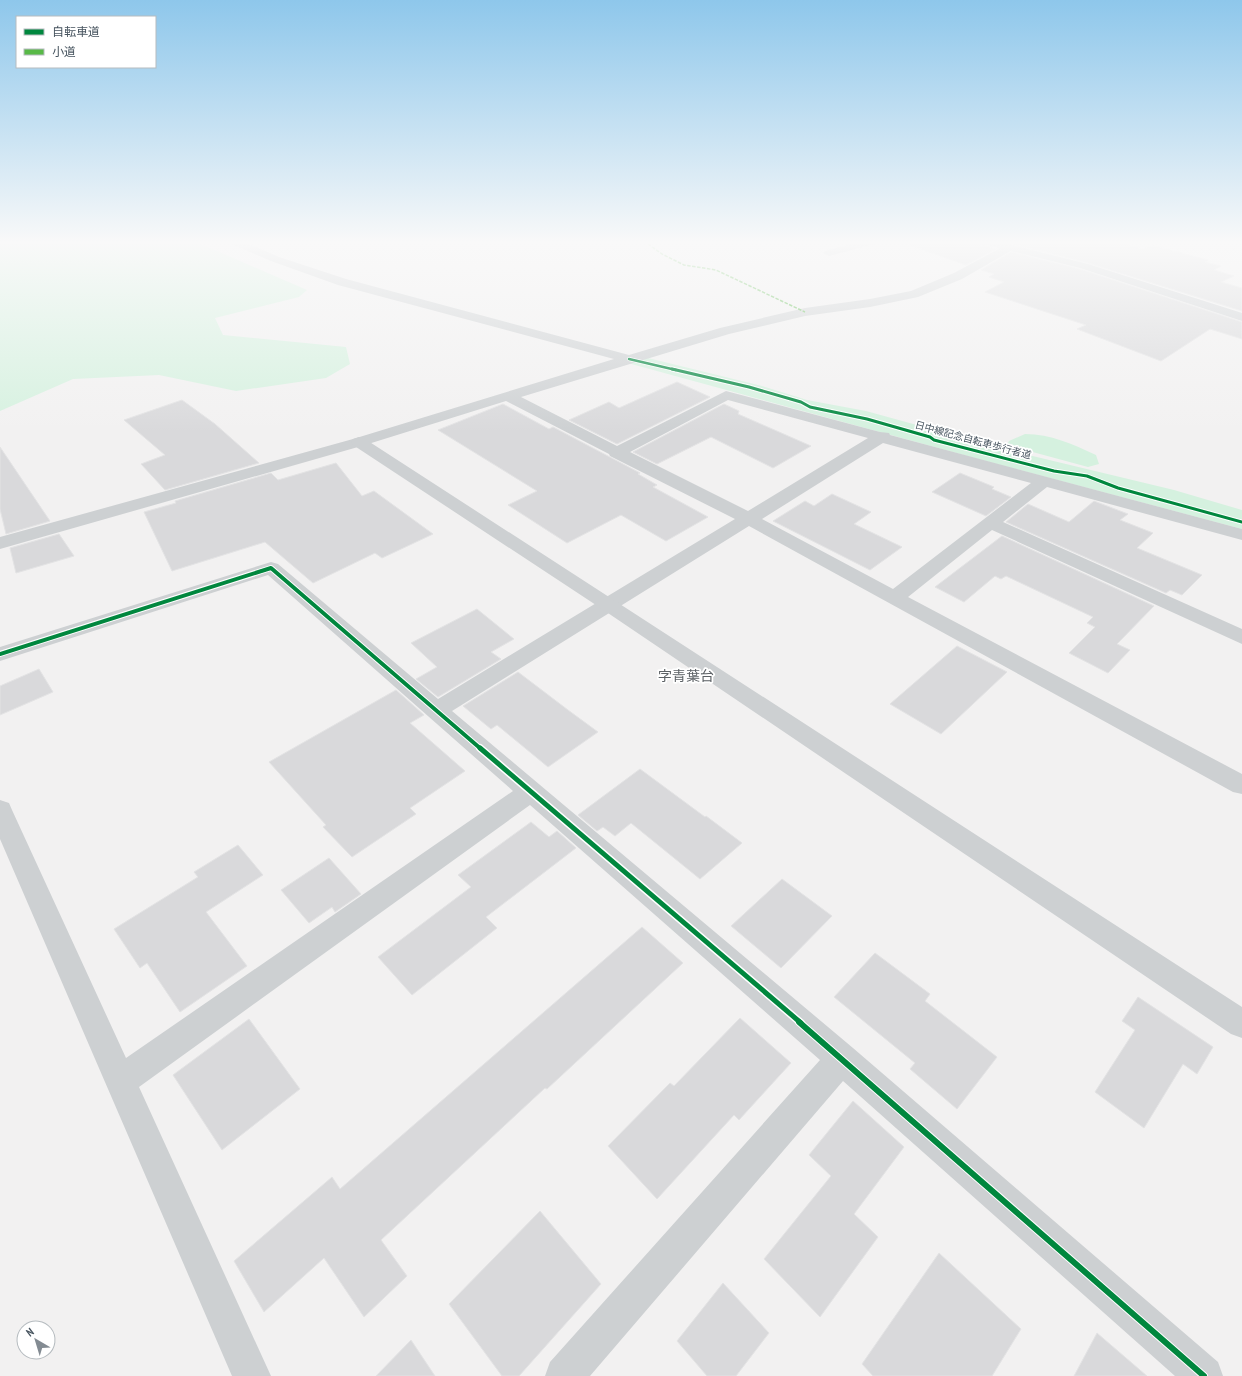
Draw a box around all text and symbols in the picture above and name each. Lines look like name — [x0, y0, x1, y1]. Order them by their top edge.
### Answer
legend — [16, 16, 156, 68]
text: 自転車道 — [52, 24, 100, 39]
text: 小道 — [52, 44, 76, 59]
street label: 日中線記念自転車歩行者道 — [913, 418, 1033, 462]
district label: 字青葉台 — [658, 667, 714, 685]
north arrow — [16, 1320, 56, 1360]
text: N — [23, 1325, 37, 1339]

